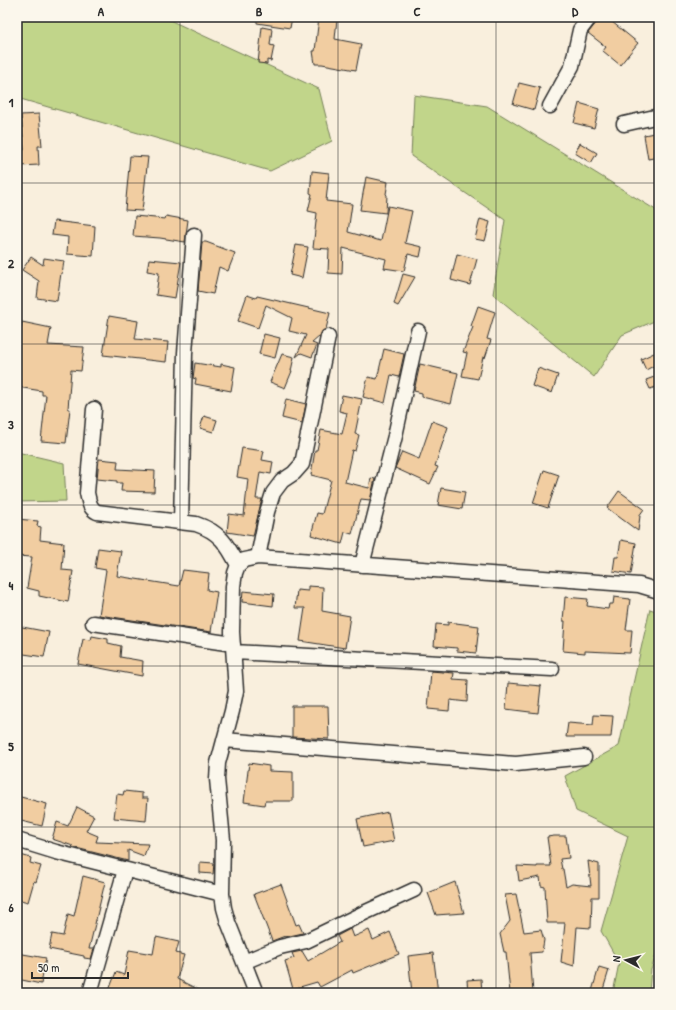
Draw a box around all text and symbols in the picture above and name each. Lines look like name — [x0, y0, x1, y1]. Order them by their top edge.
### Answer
text: A — [98, 2, 105, 20]
text: B — [256, 2, 263, 20]
text: C — [413, 2, 421, 20]
text: D — [572, 2, 579, 20]
text: 1 — [9, 93, 14, 111]
text: 2 — [8, 254, 15, 272]
text: 3 — [8, 415, 14, 433]
text: 4 — [9, 576, 14, 594]
text: 5 — [8, 737, 14, 755]
text: 6 — [8, 898, 14, 916]
north arrow — [606, 940, 646, 980]
scale bar — [32, 954, 128, 980]
text: N — [609, 955, 623, 963]
text: 50 m — [38, 959, 59, 976]

